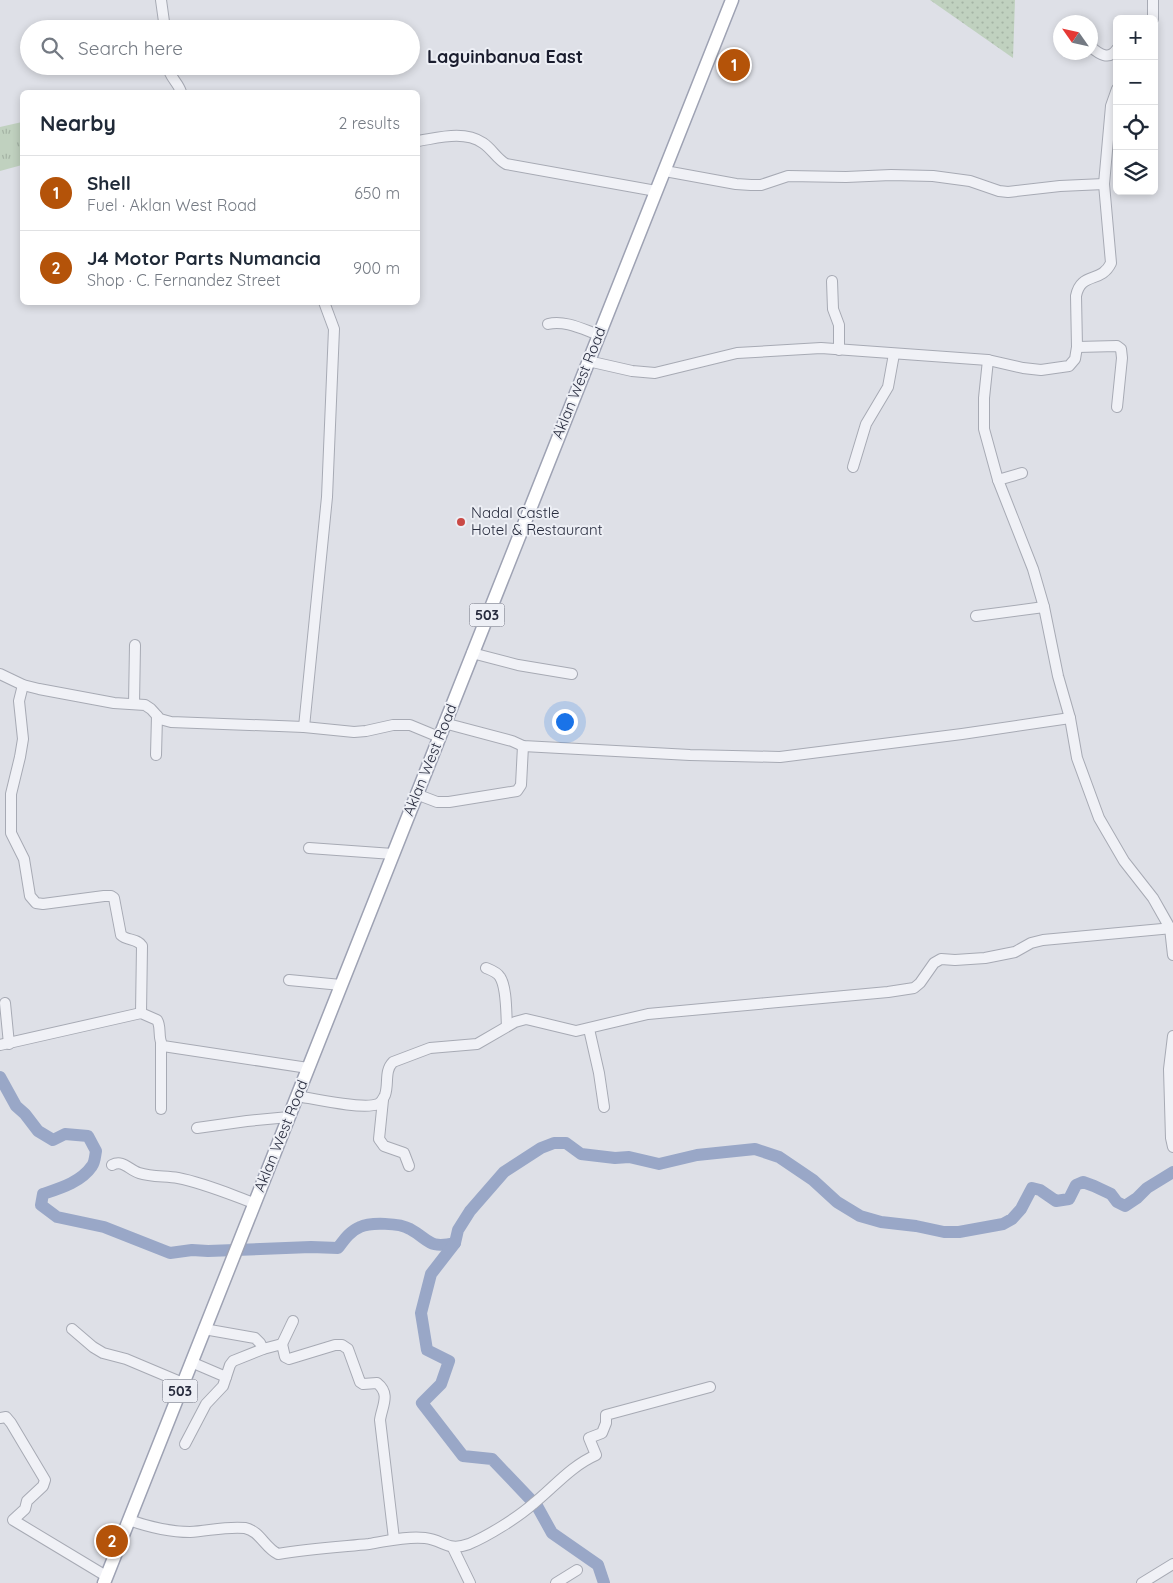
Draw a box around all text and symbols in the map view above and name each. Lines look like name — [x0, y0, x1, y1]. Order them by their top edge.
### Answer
north arrow — [1053, 15, 1098, 60]
map controls — [1113, 15, 1158, 195]
button: + — [1113, 15, 1158, 60]
search box — [20, 20, 420, 75]
icon: search — [38, 34, 66, 62]
text: Search here — [78, 36, 183, 60]
district label: Laguinbanua East — [427, 45, 583, 68]
pin: 1 — [718, 46, 750, 84]
button: − — [1113, 60, 1158, 105]
button: locate — [1113, 105, 1158, 150]
text: Nearby — [40, 110, 116, 136]
text: 2 results — [338, 113, 400, 133]
button: layers — [1113, 150, 1158, 195]
text: Shell — [87, 171, 131, 195]
text: 1 — [53, 183, 59, 203]
text: 650 m — [354, 183, 400, 203]
text: Fuel · Aklan West Road — [87, 195, 257, 215]
text: J4 Motor Parts Numancia — [87, 246, 321, 270]
text: 2 — [51, 258, 61, 278]
text: 900 m — [353, 258, 400, 278]
text: Shop · C. Fernandez Street — [87, 270, 281, 290]
street label: Aklan West Road — [547, 324, 610, 442]
place label: Nadal Castle Hotel & Restaurant — [471, 503, 603, 539]
marker: Nadal Castle Hotel & Restaurant — [455, 516, 467, 528]
road number: 503 — [470, 604, 504, 626]
street label: Aklan West Road — [398, 701, 461, 819]
your location — [552, 709, 578, 735]
street label: Aklan West Road — [249, 1077, 312, 1195]
road number: 503 — [162, 1380, 198, 1402]
pin: 2 — [96, 1522, 128, 1560]

